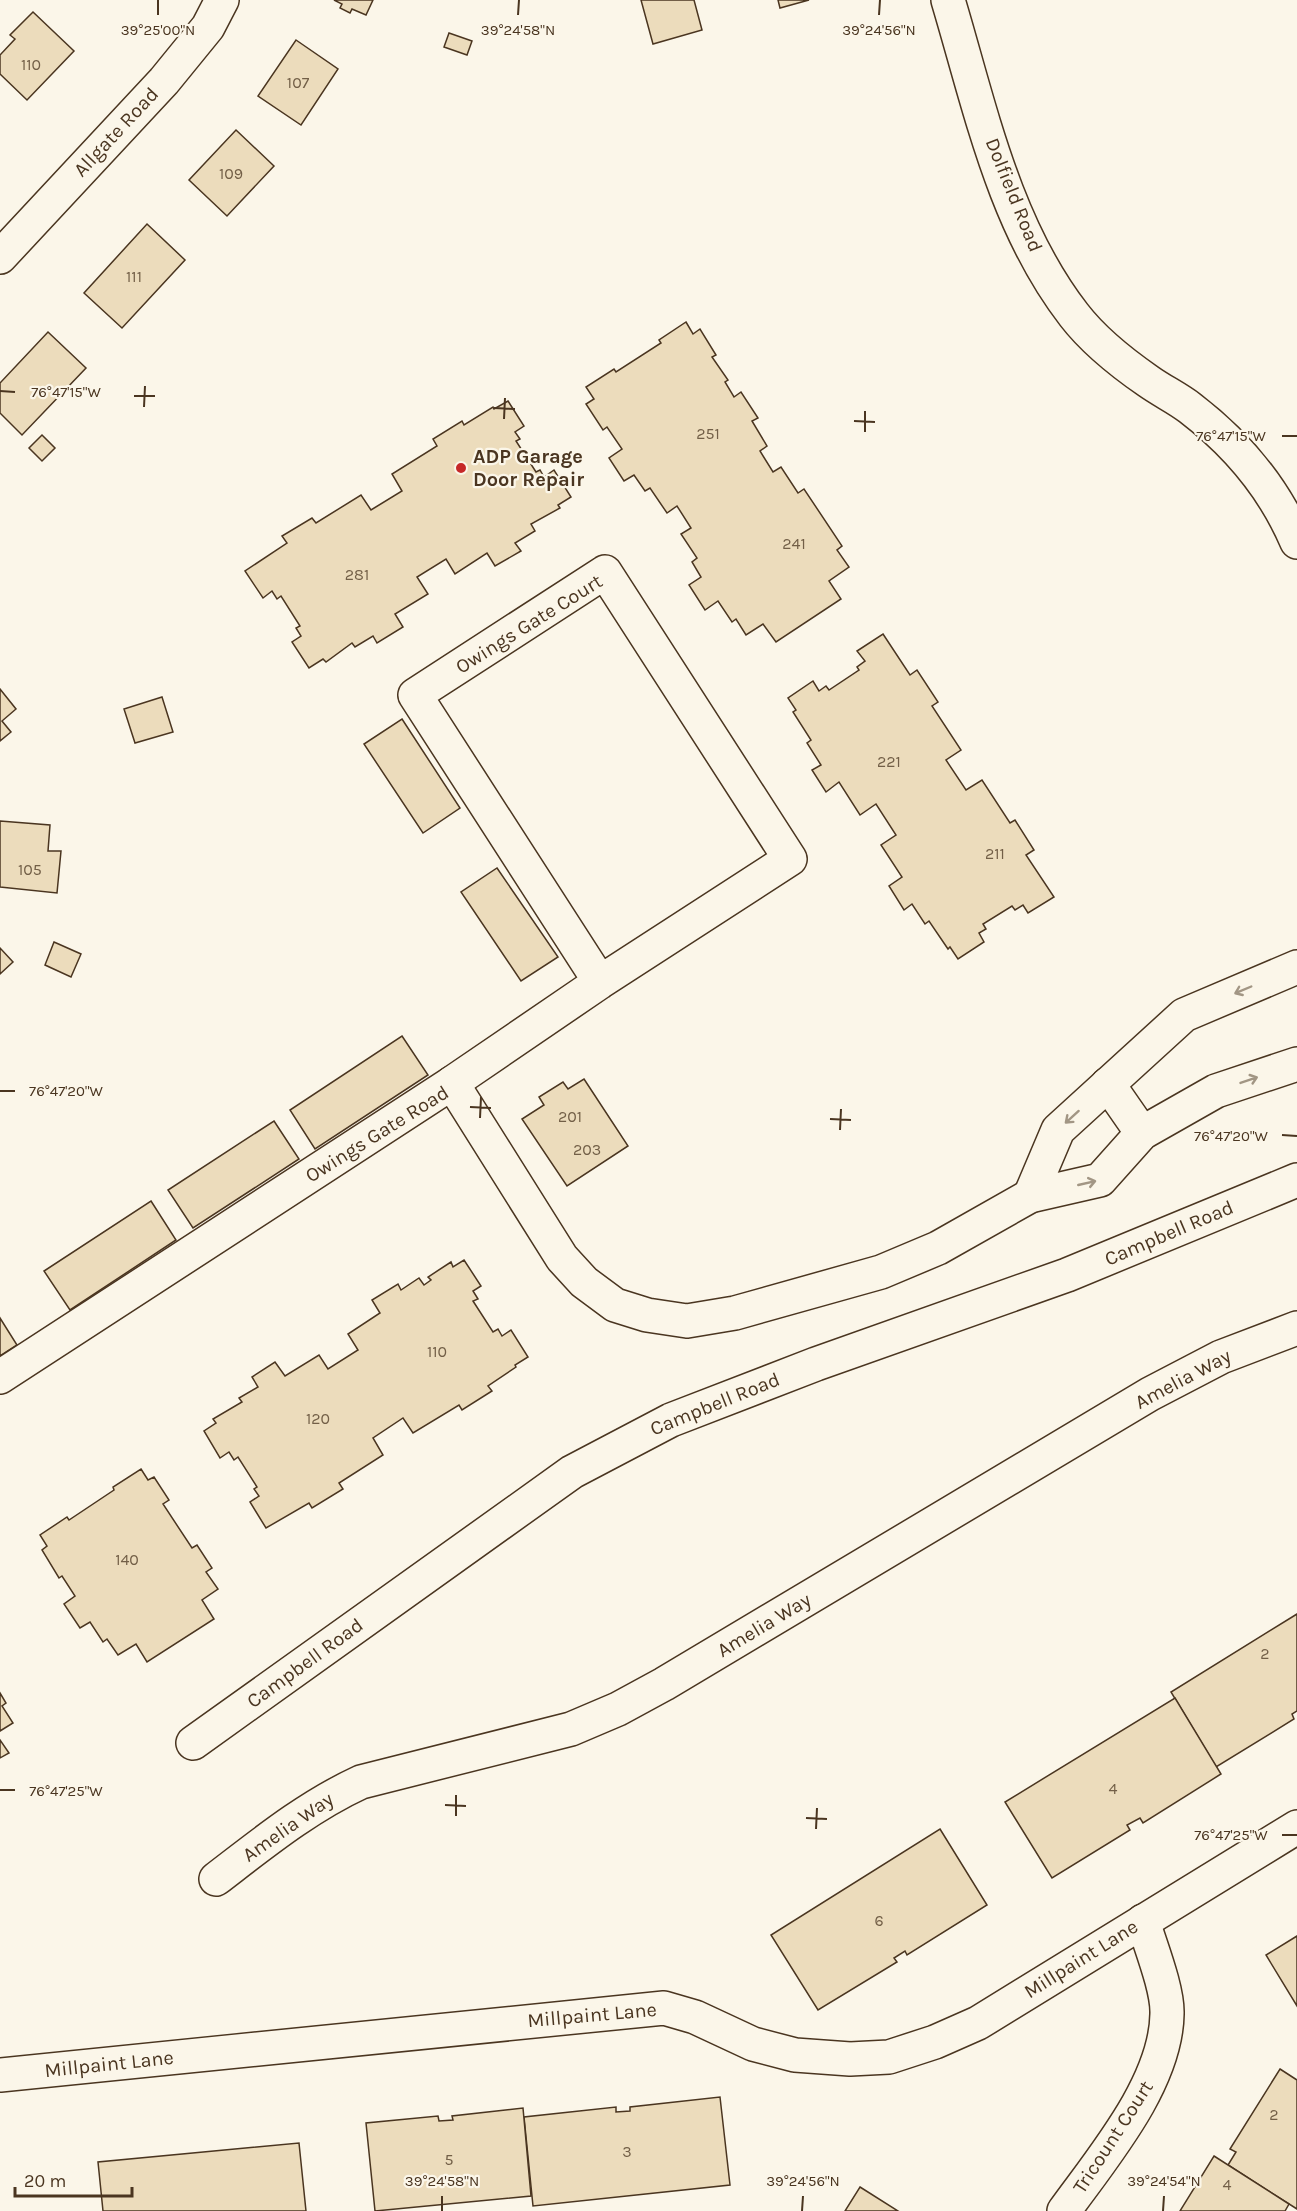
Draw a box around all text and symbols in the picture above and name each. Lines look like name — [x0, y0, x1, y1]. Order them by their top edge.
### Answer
text: 39°25'00"N — [121, 21, 195, 39]
text: 39°24'58"N — [481, 21, 555, 39]
text: 39°24'56"N — [842, 21, 916, 39]
house number: 110 — [21, 55, 41, 74]
house number: 107 — [287, 73, 310, 92]
street label: Allgate Road — [69, 83, 163, 181]
street label: Dolfield Road — [981, 135, 1047, 255]
house number: 109 — [219, 164, 243, 183]
house number: 111 — [126, 267, 142, 286]
text: 76°47'15"W — [31, 383, 101, 401]
house number: 251 — [696, 424, 720, 443]
text: 76°47'15"W — [1196, 427, 1266, 445]
place label: ADP Garage Door Repair — [473, 445, 584, 491]
marker: ADP Garage Door Repair — [454, 461, 468, 475]
house number: 241 — [782, 534, 806, 553]
house number: 281 — [345, 565, 369, 584]
street label: Owings Gate Court — [451, 569, 607, 678]
house number: 221 — [877, 752, 901, 771]
house number: 211 — [985, 844, 1005, 863]
house number: 105 — [18, 860, 42, 879]
one-way arrow — [1234, 985, 1253, 996]
one-way arrow — [1239, 1074, 1258, 1085]
street label: Owings Gate Road — [301, 1081, 453, 1187]
text: 76°47'20"W — [29, 1082, 103, 1100]
house number: 201 — [558, 1107, 582, 1126]
one-way arrow — [1064, 1110, 1079, 1124]
text: 76°47'20"W — [1194, 1127, 1268, 1145]
house number: 203 — [573, 1140, 601, 1159]
one-way arrow — [1078, 1176, 1097, 1188]
street label: Campbell Road — [1101, 1195, 1237, 1271]
house number: 110 — [427, 1342, 447, 1361]
street label: Amelia Way — [1131, 1344, 1235, 1414]
street label: Campbell Road — [647, 1368, 783, 1440]
house number: 120 — [306, 1409, 330, 1428]
house number: 140 — [115, 1550, 139, 1569]
street label: Amelia Way — [713, 1588, 815, 1662]
street label: Campbell Road — [243, 1613, 367, 1713]
house number: 2 — [1260, 1644, 1270, 1663]
house number: 4 — [1109, 1779, 1118, 1798]
text: 76°47'25"W — [29, 1782, 103, 1800]
street label: Amelia Way — [238, 1787, 338, 1867]
text: 76°47'25"W — [1194, 1826, 1268, 1844]
house number: 6 — [874, 1911, 884, 1930]
street label: Millpaint Lane — [1020, 1915, 1142, 2003]
street label: Millpaint Lane — [526, 1998, 658, 2032]
street label: Millpaint Lane — [43, 2046, 175, 2082]
street label: Tricount Court — [1068, 2076, 1158, 2198]
house number: 2 — [1269, 2105, 1279, 2124]
house number: 3 — [622, 2142, 632, 2161]
house number: 5 — [444, 2150, 454, 2169]
scale bar — [15, 2160, 132, 2198]
text: 20 m — [24, 2170, 66, 2192]
text: 39°24'58"N — [405, 2172, 479, 2190]
text: 39°24'56"N — [766, 2172, 840, 2190]
text: 39°24'54"N — [1127, 2172, 1201, 2190]
house number: 4 — [1223, 2175, 1232, 2194]

